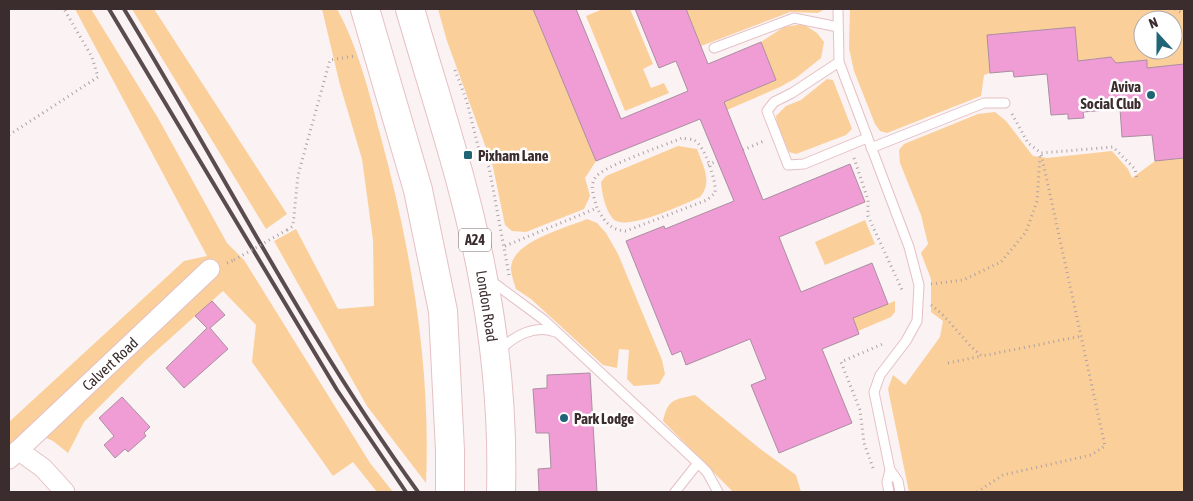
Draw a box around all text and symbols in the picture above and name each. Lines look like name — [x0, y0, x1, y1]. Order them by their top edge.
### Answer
north arrow — [1133, 10, 1183, 60]
text: N — [1147, 14, 1160, 32]
place label: Aviva Social Club — [1081, 78, 1141, 112]
marker: Aviva Social Club — [1145, 89, 1157, 101]
place label: Pixham Lane — [478, 147, 549, 164]
marker: Pixham Lane — [462, 149, 474, 161]
road number: A24 — [459, 228, 491, 252]
street label: London Road — [473, 269, 501, 343]
street label: Calvert Road — [79, 334, 141, 394]
place label: Park Lodge — [574, 410, 634, 427]
marker: Park Lodge — [558, 412, 570, 424]

